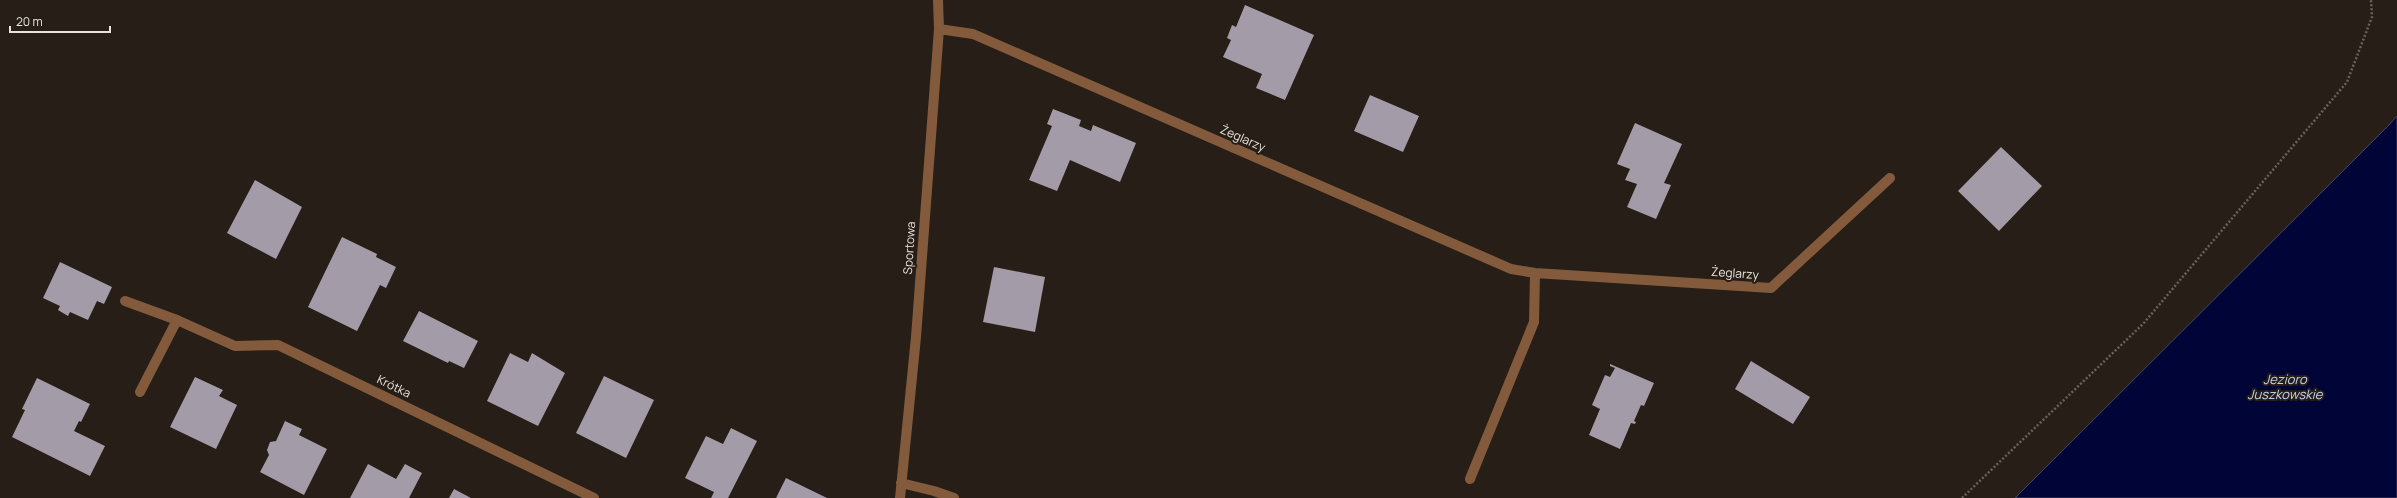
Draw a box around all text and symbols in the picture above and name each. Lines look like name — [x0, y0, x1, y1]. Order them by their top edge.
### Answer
scale bar — [10, 8, 110, 34]
text: 20 m — [16, 13, 43, 30]
street label: Żeglarzy — [1218, 121, 1269, 156]
street label: Sportowa — [899, 221, 919, 275]
street label: Żeglarzy — [1711, 263, 1760, 283]
water label: Jezioro Juszkowskie — [2248, 370, 2324, 403]
street label: Krótka — [374, 371, 414, 401]

